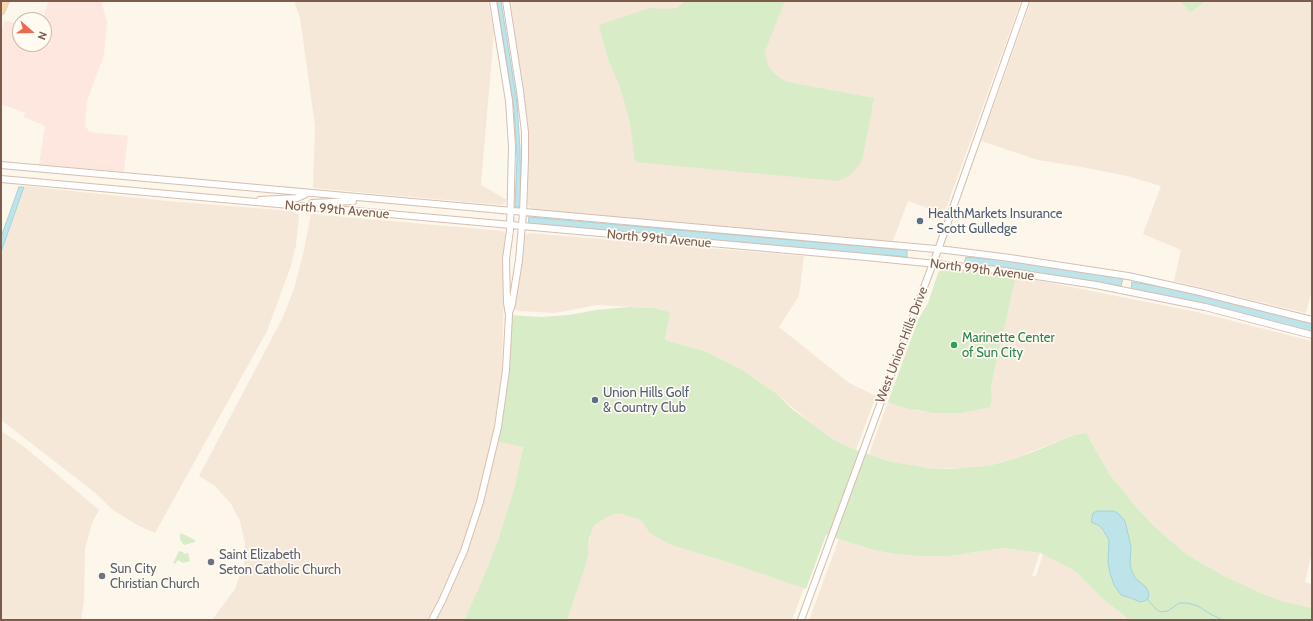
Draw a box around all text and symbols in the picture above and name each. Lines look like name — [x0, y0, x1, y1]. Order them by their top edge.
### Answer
north arrow — [12, 12, 52, 52]
text: N — [34, 30, 50, 42]
street label: North 99th Avenue — [284, 198, 390, 222]
place label: HealthMarkets Insurance - Scott Gulledge — [928, 206, 1062, 237]
marker: HealthMarkets Insurance - Scott Gulledge — [915, 216, 925, 226]
street label: North 99th Avenue — [606, 227, 712, 251]
street label: North 99th Avenue — [929, 256, 1035, 284]
street label: West Union Hills Drive — [873, 285, 931, 405]
place label: Marinette Center of Sun City — [962, 330, 1055, 361]
marker: Marinette Center of Sun City — [949, 340, 959, 350]
place label: Union Hills Golf & Country Club — [603, 385, 689, 416]
marker: Union Hills Golf & Country Club — [590, 395, 600, 405]
place label: Saint Elizabeth Seton Catholic Church — [219, 547, 341, 578]
marker: Saint Elizabeth Seton Catholic Church — [206, 557, 216, 567]
place label: Sun City Christian Church — [110, 561, 200, 592]
marker: Sun City Christian Church — [97, 571, 107, 581]

